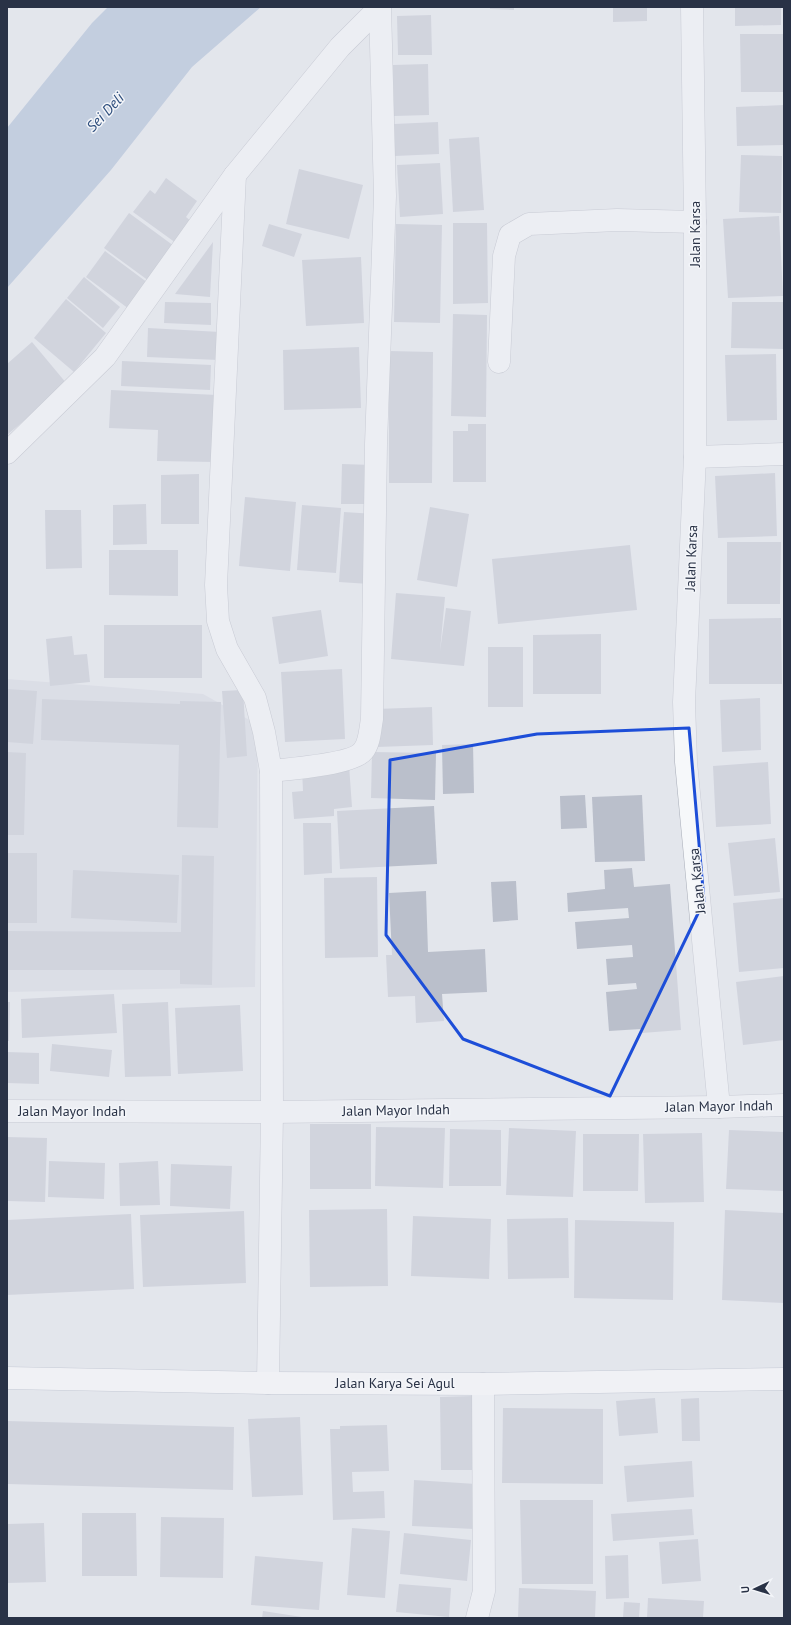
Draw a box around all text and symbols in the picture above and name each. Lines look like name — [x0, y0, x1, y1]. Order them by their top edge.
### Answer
water label: Sei Deli — [82, 88, 129, 136]
street label: Jalan Karsa — [686, 201, 704, 268]
street label: Jalan Karsa — [681, 525, 701, 592]
street label: Jalan Karsa — [685, 847, 710, 916]
street label: Jalan Mayor Indah — [664, 1096, 773, 1116]
street label: Jalan Mayor Indah — [341, 1100, 450, 1120]
street label: Jalan Mayor Indah — [17, 1102, 126, 1120]
street label: Jalan Karya Sei Agul — [334, 1374, 455, 1392]
north arrow — [735, 1569, 775, 1609]
text: U — [738, 1586, 752, 1594]

